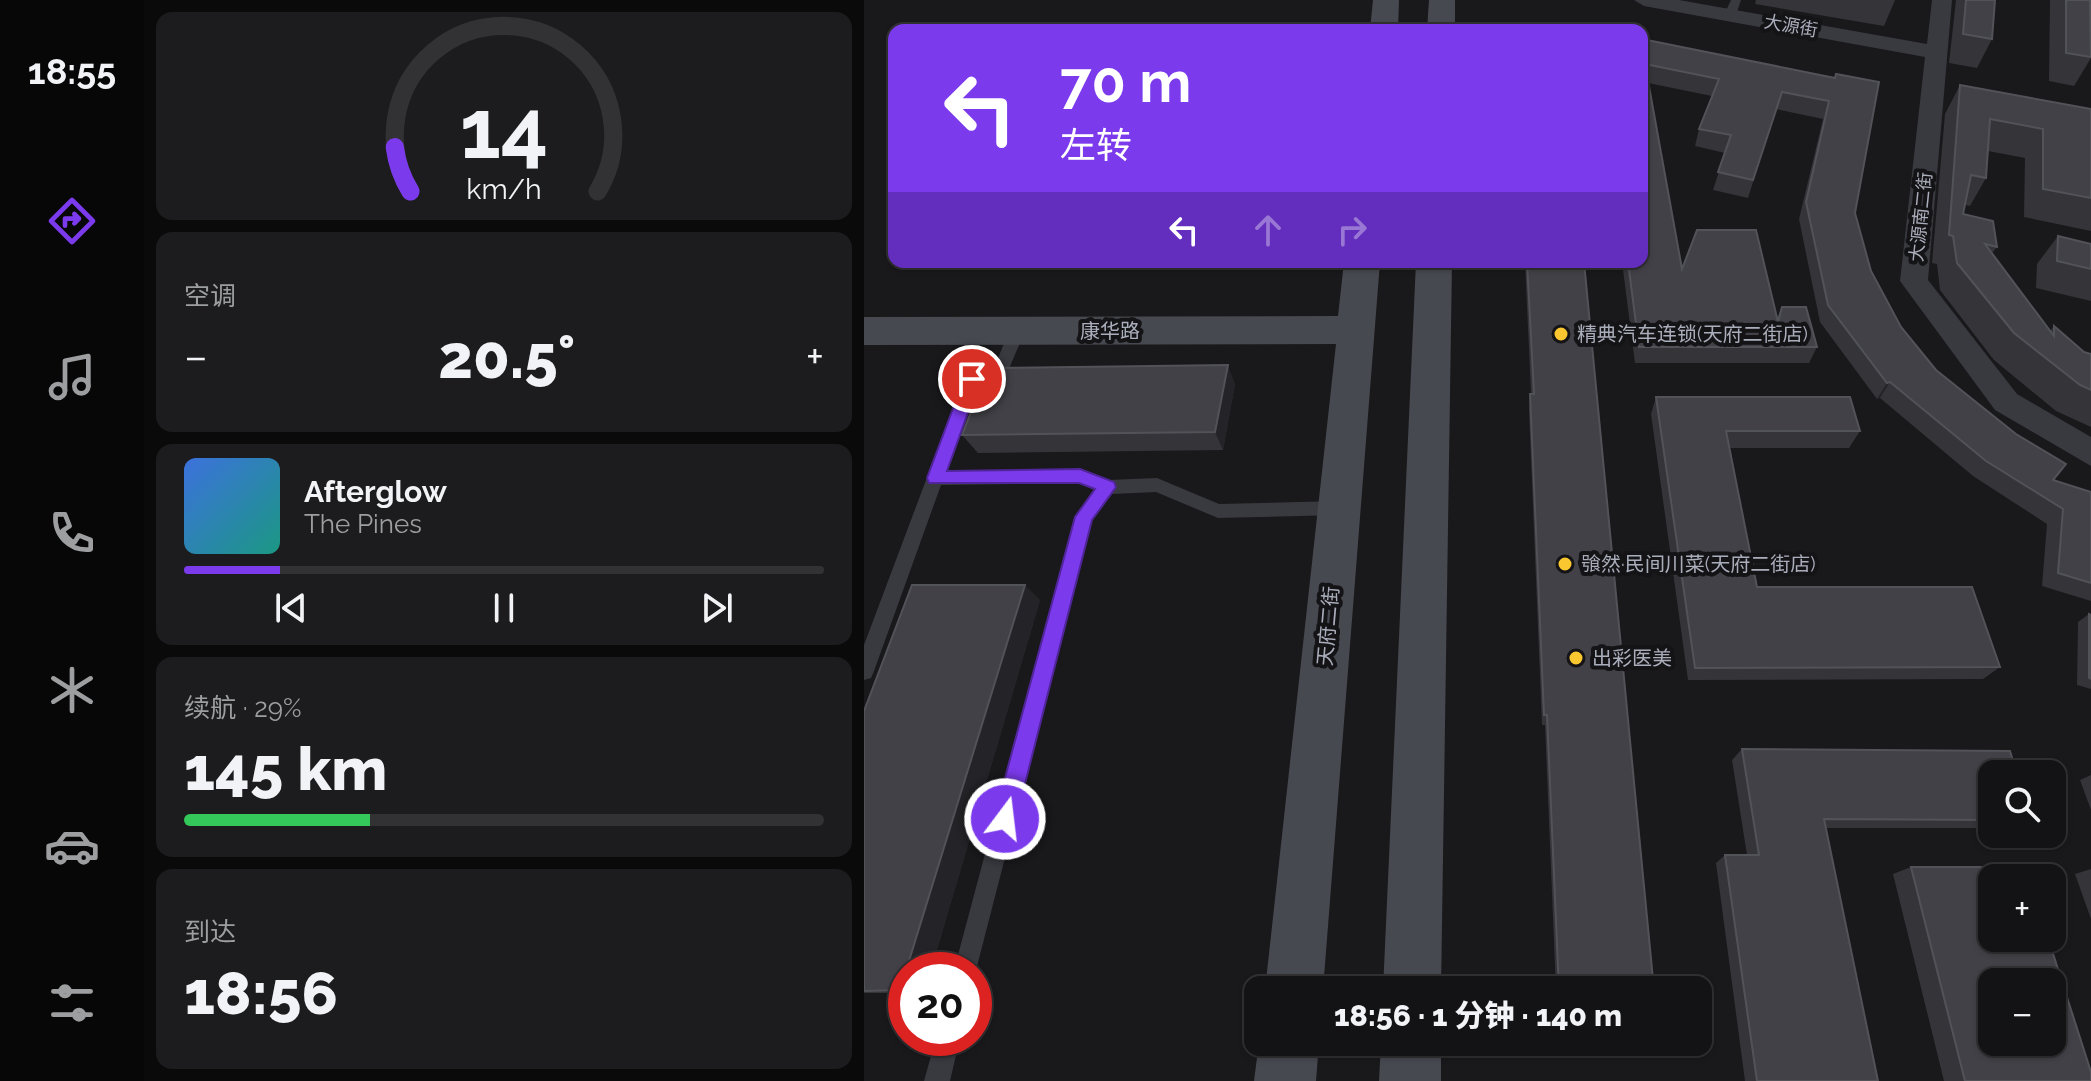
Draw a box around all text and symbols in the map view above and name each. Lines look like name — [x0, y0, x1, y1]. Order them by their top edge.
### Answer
street label: 大源街 — [1763, 10, 1819, 41]
text: 70 m — [1060, 49, 1191, 115]
text: 18:55 — [28, 50, 116, 92]
icon: left — [928, 56, 1032, 160]
text: 14 — [460, 80, 548, 177]
text: 左转 — [1060, 124, 1132, 166]
street label: 大源南二街 — [1905, 171, 1936, 263]
text: km/h — [466, 172, 542, 206]
icon: directions — [44, 193, 100, 249]
icon: left — [1162, 208, 1206, 252]
icon: ahead — [1246, 208, 1290, 252]
icon: right — [1330, 208, 1374, 252]
text: 空调 — [184, 281, 236, 311]
street label: 康华路 — [1080, 319, 1140, 343]
text: 20.5° — [438, 322, 575, 392]
place label: 精典汽车连锁(天府二街店) — [1577, 322, 1808, 346]
marker: 精典汽车连锁(天府二街店) — [1552, 325, 1570, 343]
text: − — [184, 331, 208, 382]
text: + — [806, 331, 824, 382]
pin — [938, 345, 1006, 413]
icon: music — [44, 349, 100, 405]
icon: arrive — [950, 357, 994, 401]
text: Afterglow — [304, 474, 447, 509]
icon: phone — [44, 505, 100, 561]
text: The Pines — [304, 509, 422, 539]
place label: 飸然·民间川菜(天府二街店) — [1581, 552, 1816, 576]
marker: 飸然·民间川菜(天府二街店) — [1556, 555, 1574, 573]
street label: 天府二街 — [1313, 585, 1343, 667]
icon: previous — [269, 586, 313, 630]
icon: pause — [482, 586, 526, 630]
icon: next — [695, 586, 739, 630]
place label: 出彩医美 — [1592, 646, 1672, 670]
marker: 出彩医美 — [1567, 649, 1585, 667]
icon: climate — [44, 662, 100, 718]
text: 续航 · 29% — [184, 693, 302, 723]
text: 145 km — [184, 734, 387, 804]
map controls — [1978, 760, 2066, 1056]
button: search — [1978, 760, 2066, 848]
position arrow — [963, 777, 1047, 861]
icon: car — [44, 818, 100, 874]
button: + — [1978, 864, 2066, 952]
text: 到达 — [184, 917, 236, 947]
speed limit sign: 20 — [888, 952, 992, 1056]
text: 18:56 — [184, 958, 338, 1028]
button: − — [1978, 968, 2066, 1056]
icon: filters — [44, 975, 100, 1031]
text: 18:56 · 1 分钟 · 140 m — [1334, 998, 1622, 1033]

